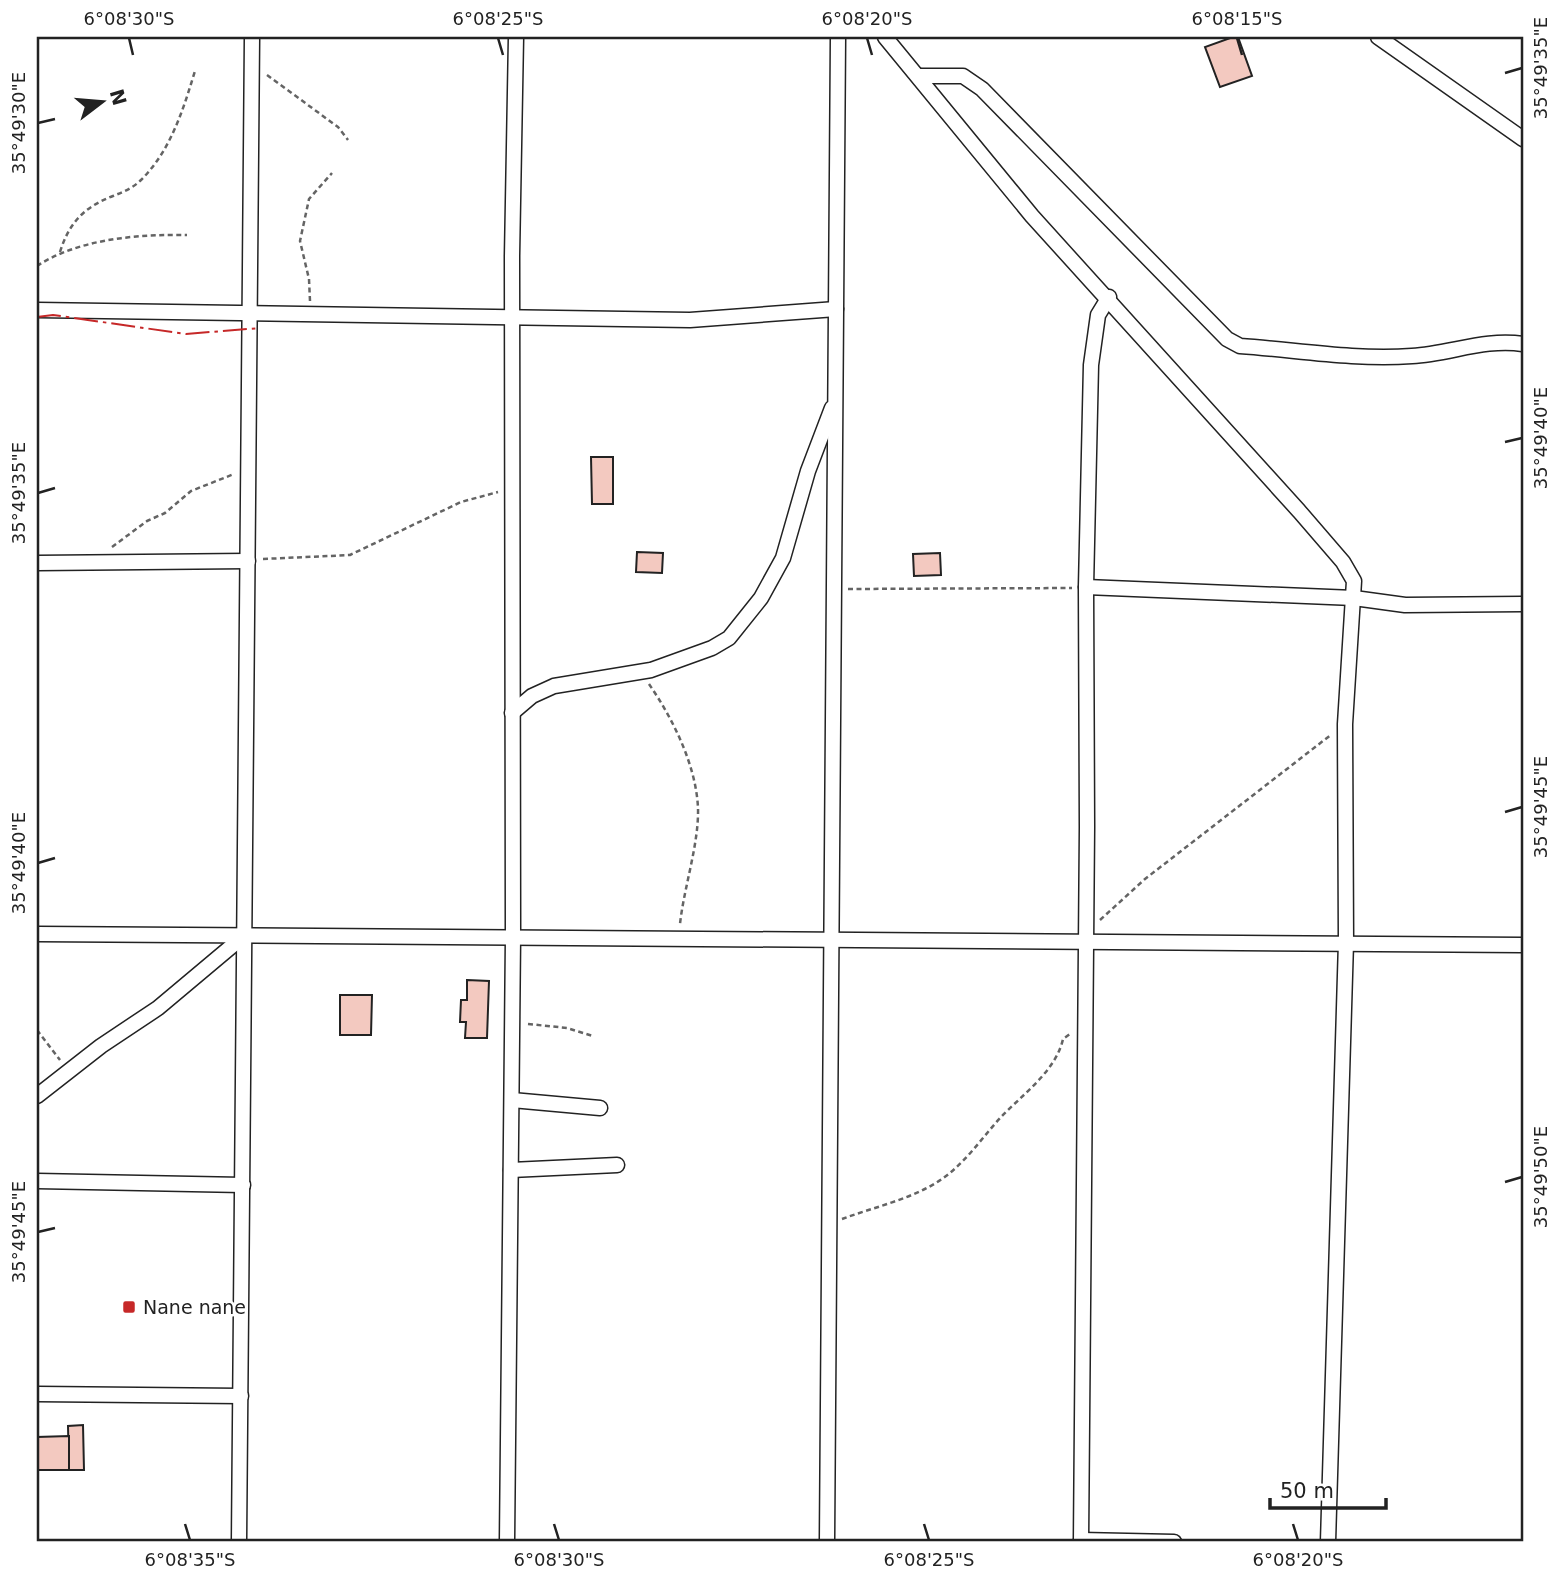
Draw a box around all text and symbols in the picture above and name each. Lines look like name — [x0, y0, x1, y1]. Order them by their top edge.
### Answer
text: 6°08'30"S — [84, 8, 174, 29]
text: 6°08'25"S — [453, 8, 543, 29]
text: 6°08'20"S — [822, 8, 912, 29]
text: 6°08'15"S — [1192, 8, 1282, 29]
text: 35°49'35"E — [1530, 17, 1551, 119]
north arrow — [66, 66, 136, 136]
text: 35°49'30"E — [8, 72, 29, 174]
text: N — [106, 87, 131, 108]
text: 35°49'40"E — [1530, 387, 1551, 489]
text: 35°49'35"E — [8, 442, 29, 544]
text: 35°49'45"E — [1530, 756, 1551, 858]
text: 35°49'40"E — [8, 812, 29, 914]
text: 35°49'50"E — [1530, 1126, 1551, 1228]
text: 35°49'45"E — [8, 1181, 29, 1283]
place label: Nane nane — [143, 1296, 246, 1318]
marker: Nane nane — [121, 1299, 137, 1315]
scale bar — [1270, 1467, 1385, 1511]
text: 50 m — [1280, 1479, 1334, 1503]
text: 6°08'35"S — [145, 1549, 235, 1570]
text: 6°08'30"S — [514, 1549, 604, 1570]
text: 6°08'25"S — [884, 1549, 974, 1570]
text: 6°08'20"S — [1253, 1549, 1343, 1570]

